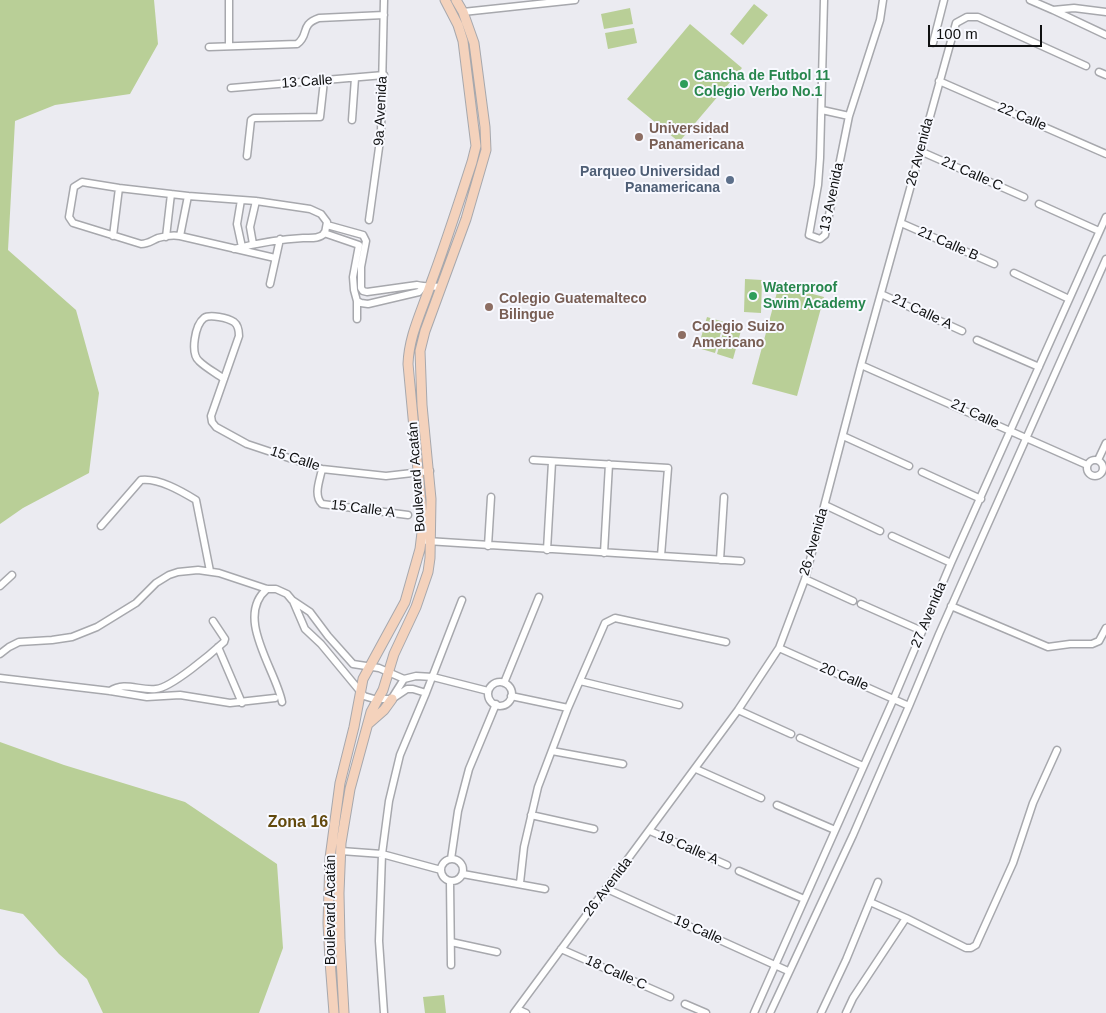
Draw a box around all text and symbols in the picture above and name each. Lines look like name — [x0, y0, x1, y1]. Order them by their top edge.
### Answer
scale bar — [931, 15, 1045, 47]
text: 100 m — [936, 25, 978, 42]
place label: Cancha de Futbol 11 Colegio Verbo No.1 — [694, 68, 830, 100]
street label: 13 Calle — [281, 72, 333, 92]
street label: 9a Avenida — [371, 76, 391, 146]
marker: Cancha de Futbol 11 Colegio Verbo No.1 — [678, 78, 690, 90]
street label: 22 Calle — [995, 99, 1049, 135]
street label: 26 Avenida — [903, 116, 937, 188]
place label: Universidad Panamericana — [649, 121, 744, 154]
marker: Universidad Panamericana — [633, 131, 645, 143]
street label: 21 Calle C — [939, 153, 1005, 195]
street label: 13 Avenida — [817, 161, 847, 233]
place label: Parqueo Universidad Panamericana — [580, 164, 720, 196]
marker: Parqueo Universidad Panamericana — [724, 174, 736, 186]
street label: 21 Calle B — [915, 223, 981, 265]
place label: Waterproof Swim Academy — [763, 280, 866, 312]
marker: Waterproof Swim Academy — [747, 290, 759, 302]
place label: Colegio Guatemalteco Bilingue — [499, 291, 647, 324]
street label: 21 Calle A — [889, 291, 955, 333]
marker: Colegio Guatemalteco Bilingue — [483, 301, 495, 313]
place label: Colegio Suizo Americano — [692, 319, 785, 352]
marker: Colegio Suizo Americano — [676, 329, 688, 341]
street label: 21 Calle — [948, 396, 1002, 432]
street label: Boulevard Acatán — [405, 421, 429, 533]
street label: 15 Calle — [268, 443, 322, 475]
street label: 15 Calle A — [330, 497, 396, 521]
street label: 26 Avenida — [796, 506, 832, 578]
street label: 27 Avenida — [908, 580, 950, 650]
street label: 20 Calle — [817, 659, 871, 695]
district label: Zona 16 — [268, 813, 328, 833]
street label: 19 Calle A — [655, 827, 721, 869]
street label: 26 Avenida — [580, 854, 636, 920]
street label: Boulevard Acatán — [323, 855, 339, 965]
street label: 19 Calle — [671, 912, 725, 948]
street label: 18 Calle C — [583, 952, 649, 994]

